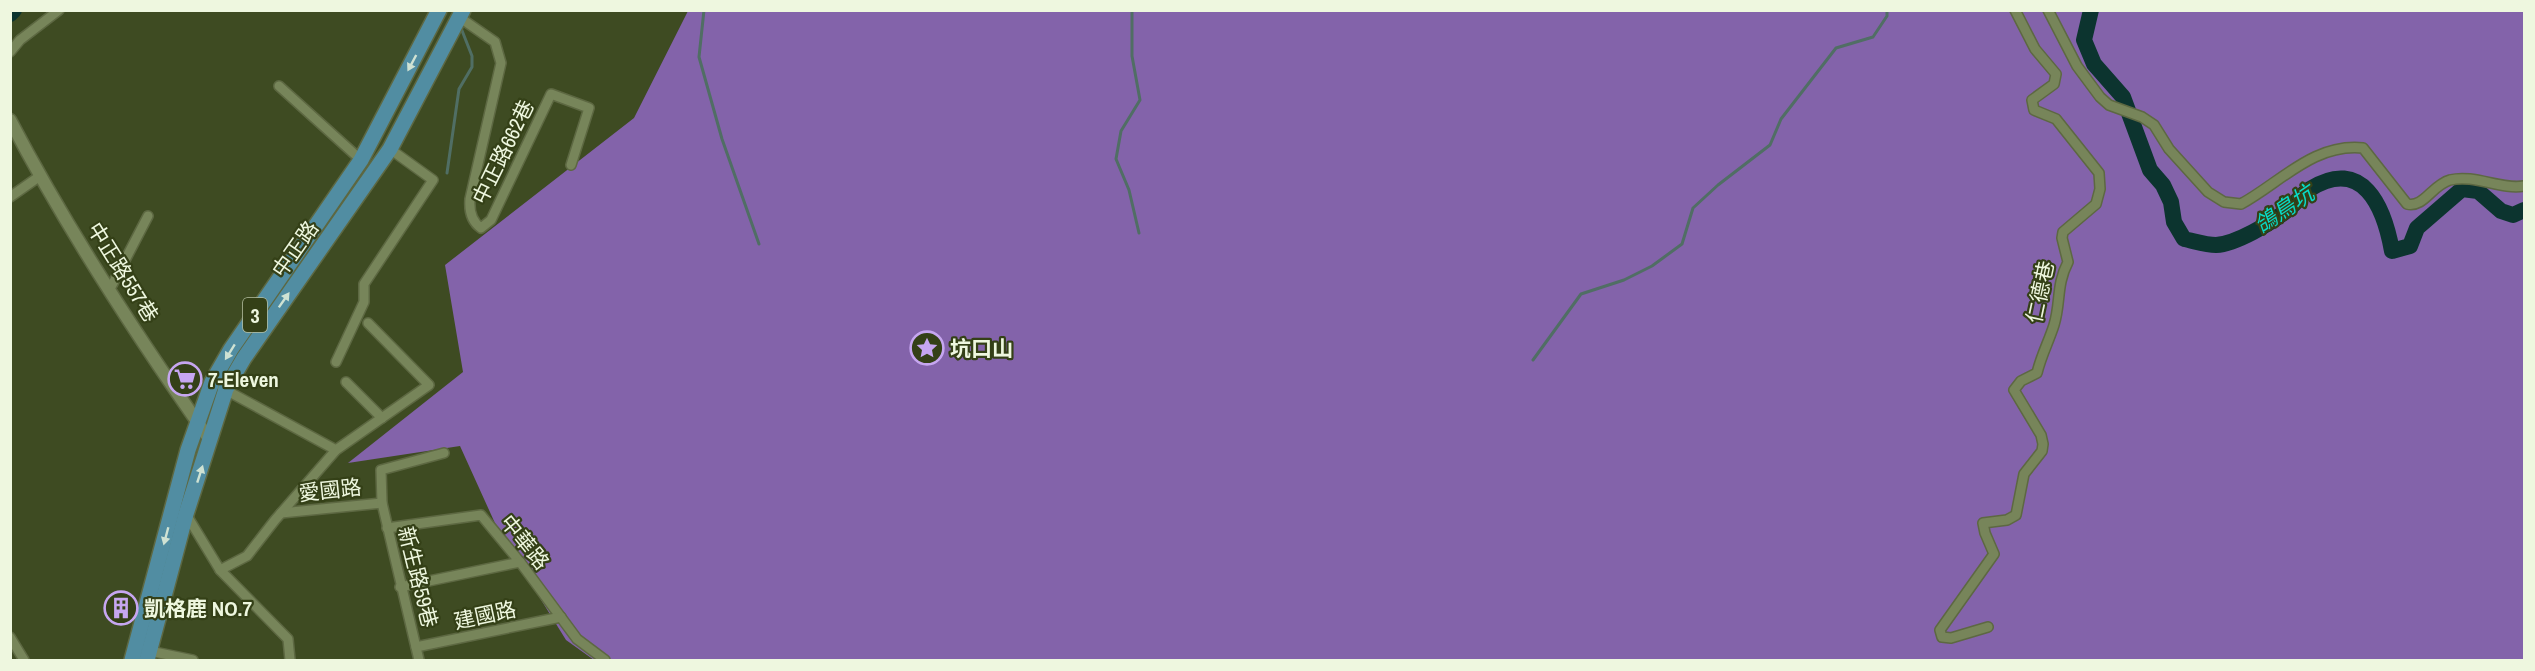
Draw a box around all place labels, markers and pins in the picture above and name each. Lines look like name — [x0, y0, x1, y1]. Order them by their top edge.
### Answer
place icon: 坑口山 — [909, 330, 945, 366]
place label: 坑口山 — [950, 334, 1013, 363]
supermarket icon: 7-Eleven — [167, 361, 203, 397]
place label: 7-Eleven — [208, 365, 279, 394]
building icon: 凱格鹿 NO.7 — [103, 590, 139, 626]
place label: 凱格鹿 NO.7 — [144, 594, 252, 623]

